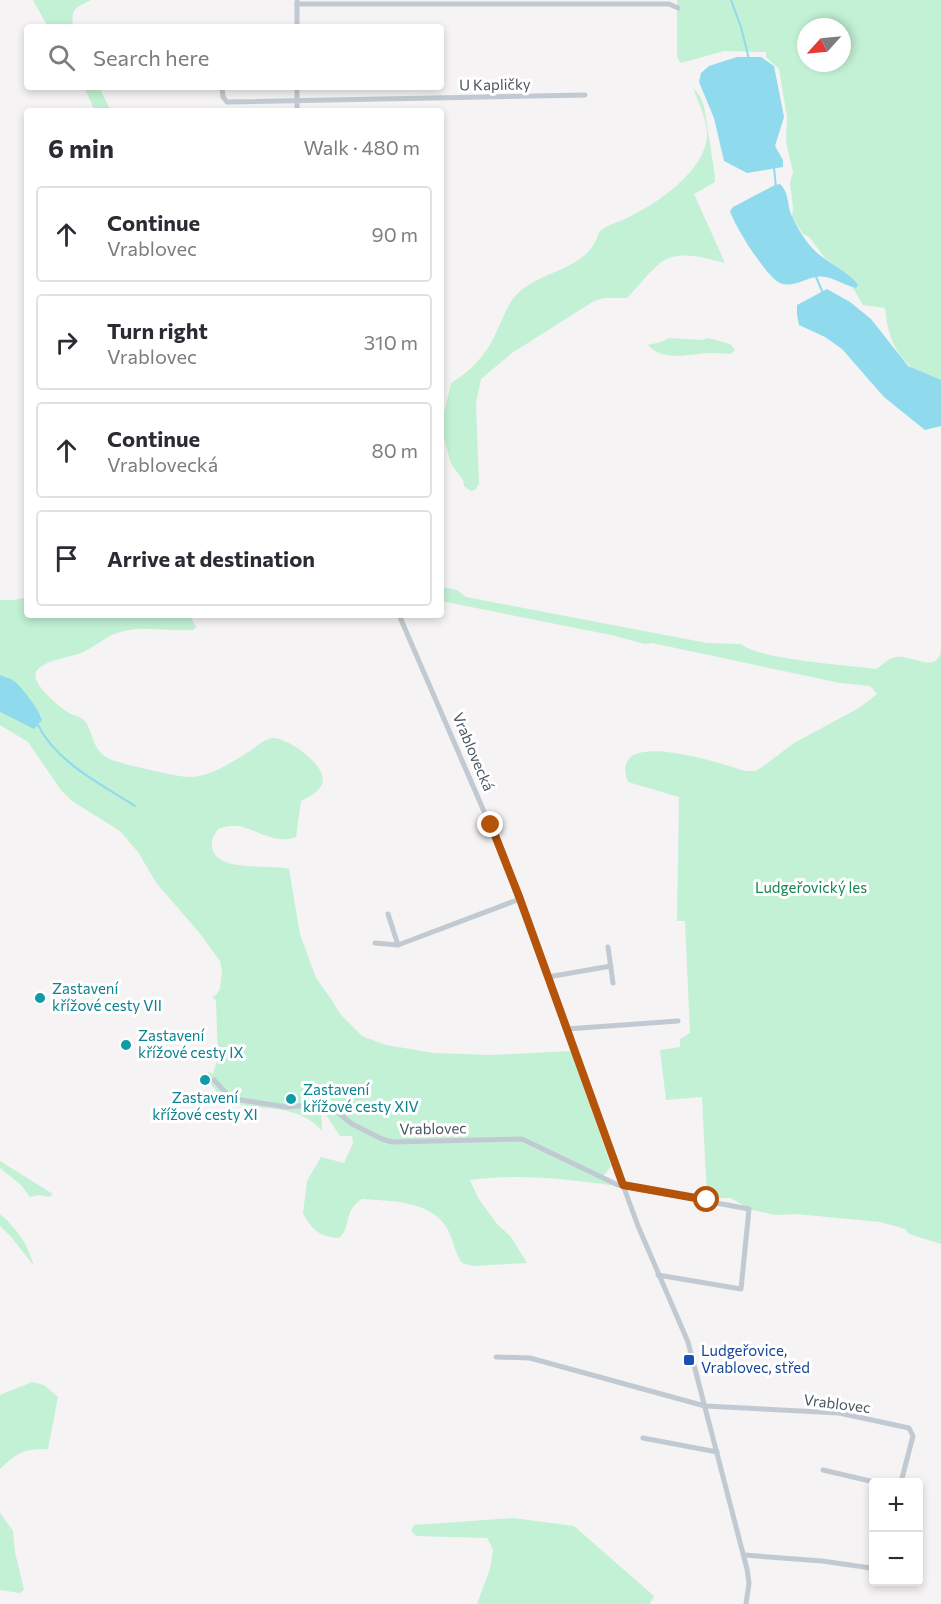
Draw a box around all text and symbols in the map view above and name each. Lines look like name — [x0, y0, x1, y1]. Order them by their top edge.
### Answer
north arrow — [797, 18, 851, 72]
search box — [24, 24, 444, 90]
icon: search — [45, 41, 78, 74]
text: Search here — [93, 44, 209, 71]
street label: U Kapličky — [459, 74, 531, 94]
text: 6 min — [48, 132, 114, 163]
text: Walk · 480 m — [303, 135, 420, 159]
text: Continue — [107, 209, 200, 236]
icon: ahead — [50, 218, 83, 251]
text: 90 m — [372, 222, 418, 246]
text: Vrablovec — [107, 236, 197, 260]
text: Turn right — [107, 317, 208, 344]
icon: right — [50, 326, 83, 359]
text: 310 m — [364, 330, 418, 354]
text: Vrablovec — [107, 344, 197, 368]
text: Continue — [107, 425, 200, 452]
icon: ahead — [50, 434, 83, 467]
text: 80 m — [372, 438, 418, 462]
text: Vrablovecká — [107, 452, 218, 476]
icon: arrive — [50, 542, 83, 575]
text: Arrive at destination — [107, 545, 315, 572]
street label: Vrablovecká — [449, 710, 498, 793]
route end — [477, 811, 503, 837]
park label: Ludgeřovický les — [755, 878, 867, 896]
place label: Zastavení křížové cesty VII — [52, 979, 162, 1014]
marker: Zastavení křížové cesty VII — [33, 991, 47, 1005]
place label: Zastavení křížové cesty IX — [138, 1026, 244, 1061]
marker: Zastavení křížové cesty IX — [119, 1038, 133, 1052]
marker: Zastavení křížové cesty XI — [198, 1073, 212, 1087]
place label: Zastavení křížové cesty XIV — [303, 1080, 419, 1115]
place label: Zastavení křížové cesty XI — [152, 1088, 258, 1123]
marker: Zastavení křížové cesty XIV — [284, 1092, 298, 1106]
street label: Vrablovec — [399, 1118, 467, 1138]
route start — [693, 1186, 719, 1212]
place label: Ludgeřovice, Vrablovec, střed — [701, 1341, 810, 1376]
marker: Ludgeřovice, Vrablovec, střed — [682, 1353, 696, 1367]
street label: Vrablovec — [803, 1390, 872, 1416]
map controls — [869, 1478, 923, 1586]
button: + — [869, 1478, 923, 1532]
button: − — [869, 1532, 923, 1586]

